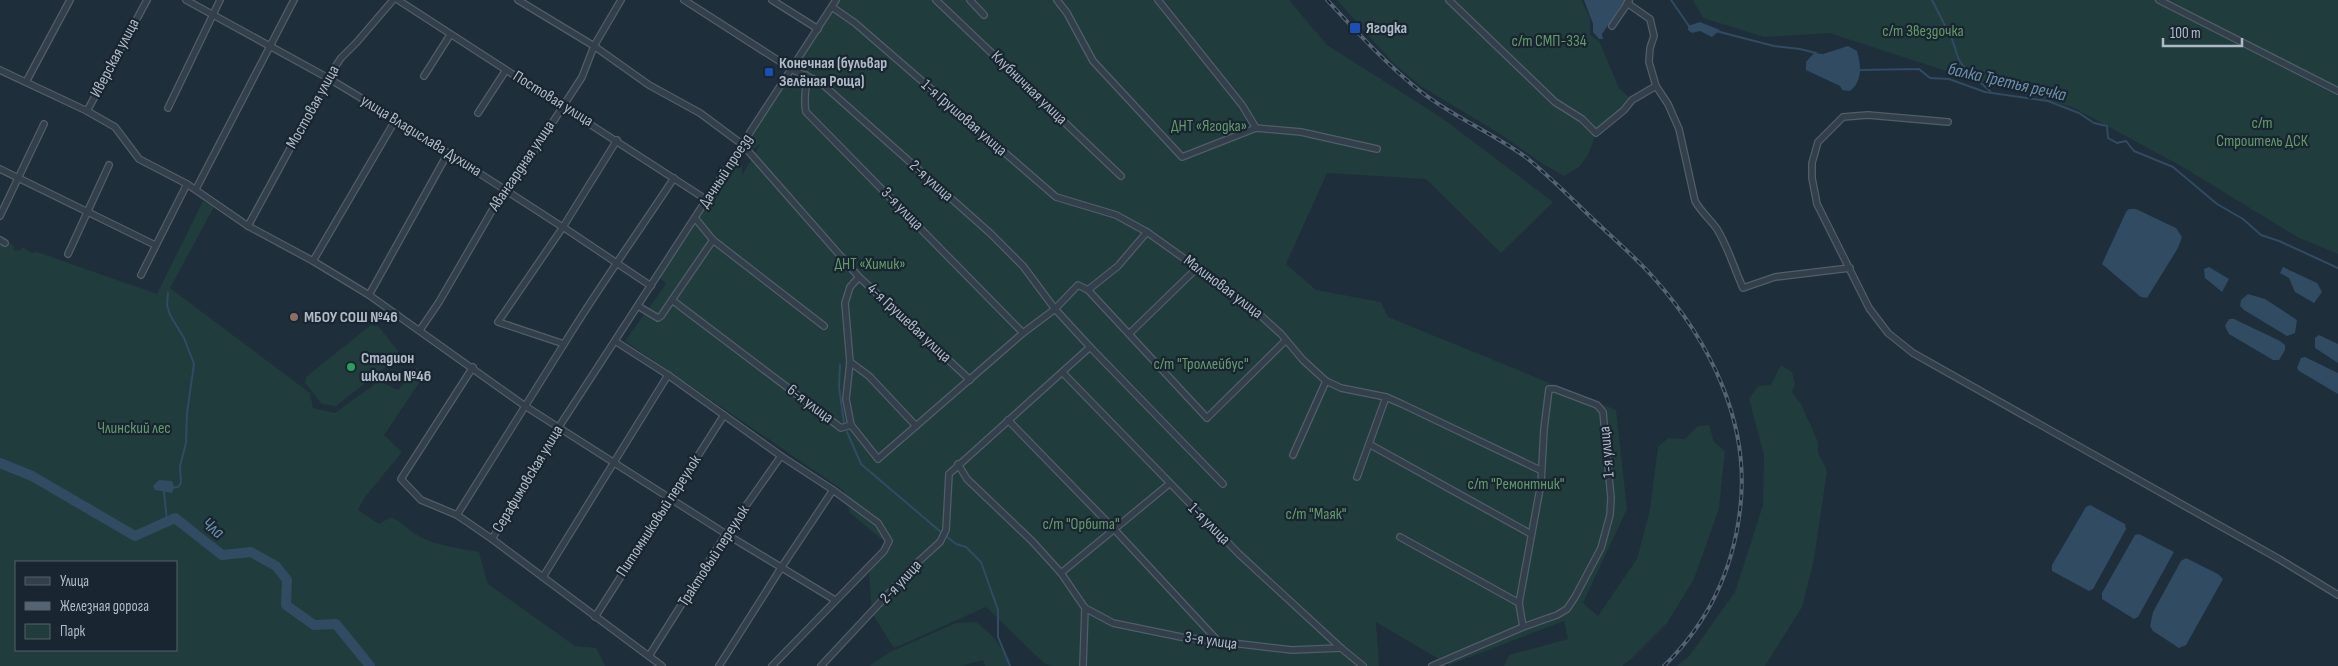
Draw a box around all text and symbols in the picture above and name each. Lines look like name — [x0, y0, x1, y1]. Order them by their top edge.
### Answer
street label: Иверская улица — [86, 15, 144, 101]
scale bar — [2163, 15, 2242, 47]
place label: Ягодка — [1366, 19, 1407, 38]
marker: Ягодка — [1348, 21, 1362, 35]
park label: с/т Звездочка — [1882, 22, 1964, 41]
text: 100 m — [2170, 24, 2201, 43]
park label: с/т СМП-334 — [1512, 32, 1587, 51]
street label: Клубничная улица — [987, 47, 1071, 129]
place label: Конечная (бульвар Зелёная Роща) — [779, 54, 887, 91]
water label: балка Третья речка — [1946, 58, 2069, 106]
street label: Мостовая улица — [282, 62, 344, 152]
marker: Конечная (бульвар Зелёная Роща) — [763, 66, 775, 78]
street label: Постовая улица — [509, 67, 597, 131]
street label: 1-я Грушовая улица — [917, 76, 1011, 160]
street label: улица Владислава Духина — [357, 91, 485, 181]
park label: с/т Строитель ДСК — [2216, 114, 2309, 151]
street label: Авангардная улица — [484, 117, 559, 215]
park label: ДНТ «Ягодка» — [1171, 117, 1247, 136]
street label: Дачный проезд — [695, 131, 757, 211]
street label: 2-я улица — [905, 156, 957, 206]
street label: 3-я улица — [877, 183, 927, 235]
street label: Малиновая улица — [1180, 251, 1266, 323]
park label: ДНТ «Химик» — [834, 255, 906, 274]
street label: 4-я Грушевая улица — [863, 279, 955, 367]
place label: МБОУ СОШ №46 — [304, 308, 398, 327]
marker: МБОУ СОШ №46 — [288, 311, 300, 323]
place label: Стадион школы №46 — [361, 349, 431, 386]
park label: с/т "Троллейбус" — [1153, 355, 1249, 374]
marker: Стадион школы №46 — [345, 361, 357, 373]
street label: 6-я улица — [783, 380, 837, 428]
park label: Члинский лес — [97, 419, 171, 438]
street label: Серафимовская улица — [488, 422, 568, 536]
street label: 1-я улица — [1595, 426, 1619, 478]
street label: Питомниковый переулок — [613, 451, 706, 580]
park label: с/т "Ремонтник" — [1468, 475, 1564, 494]
street label: 1-я улица — [1184, 499, 1234, 549]
street label: Трактовый переулок — [674, 501, 754, 610]
park label: с/т "Маяк" — [1286, 505, 1346, 524]
water label: Чла — [198, 513, 229, 544]
park label: с/т "Орбита" — [1042, 515, 1120, 534]
street label: 2-я улица — [876, 556, 926, 608]
legend — [15, 561, 178, 651]
text: Улица — [60, 572, 89, 591]
text: Железная дорога — [60, 597, 149, 616]
text: Парк — [60, 622, 86, 641]
street label: 3-я улица — [1184, 628, 1238, 654]

